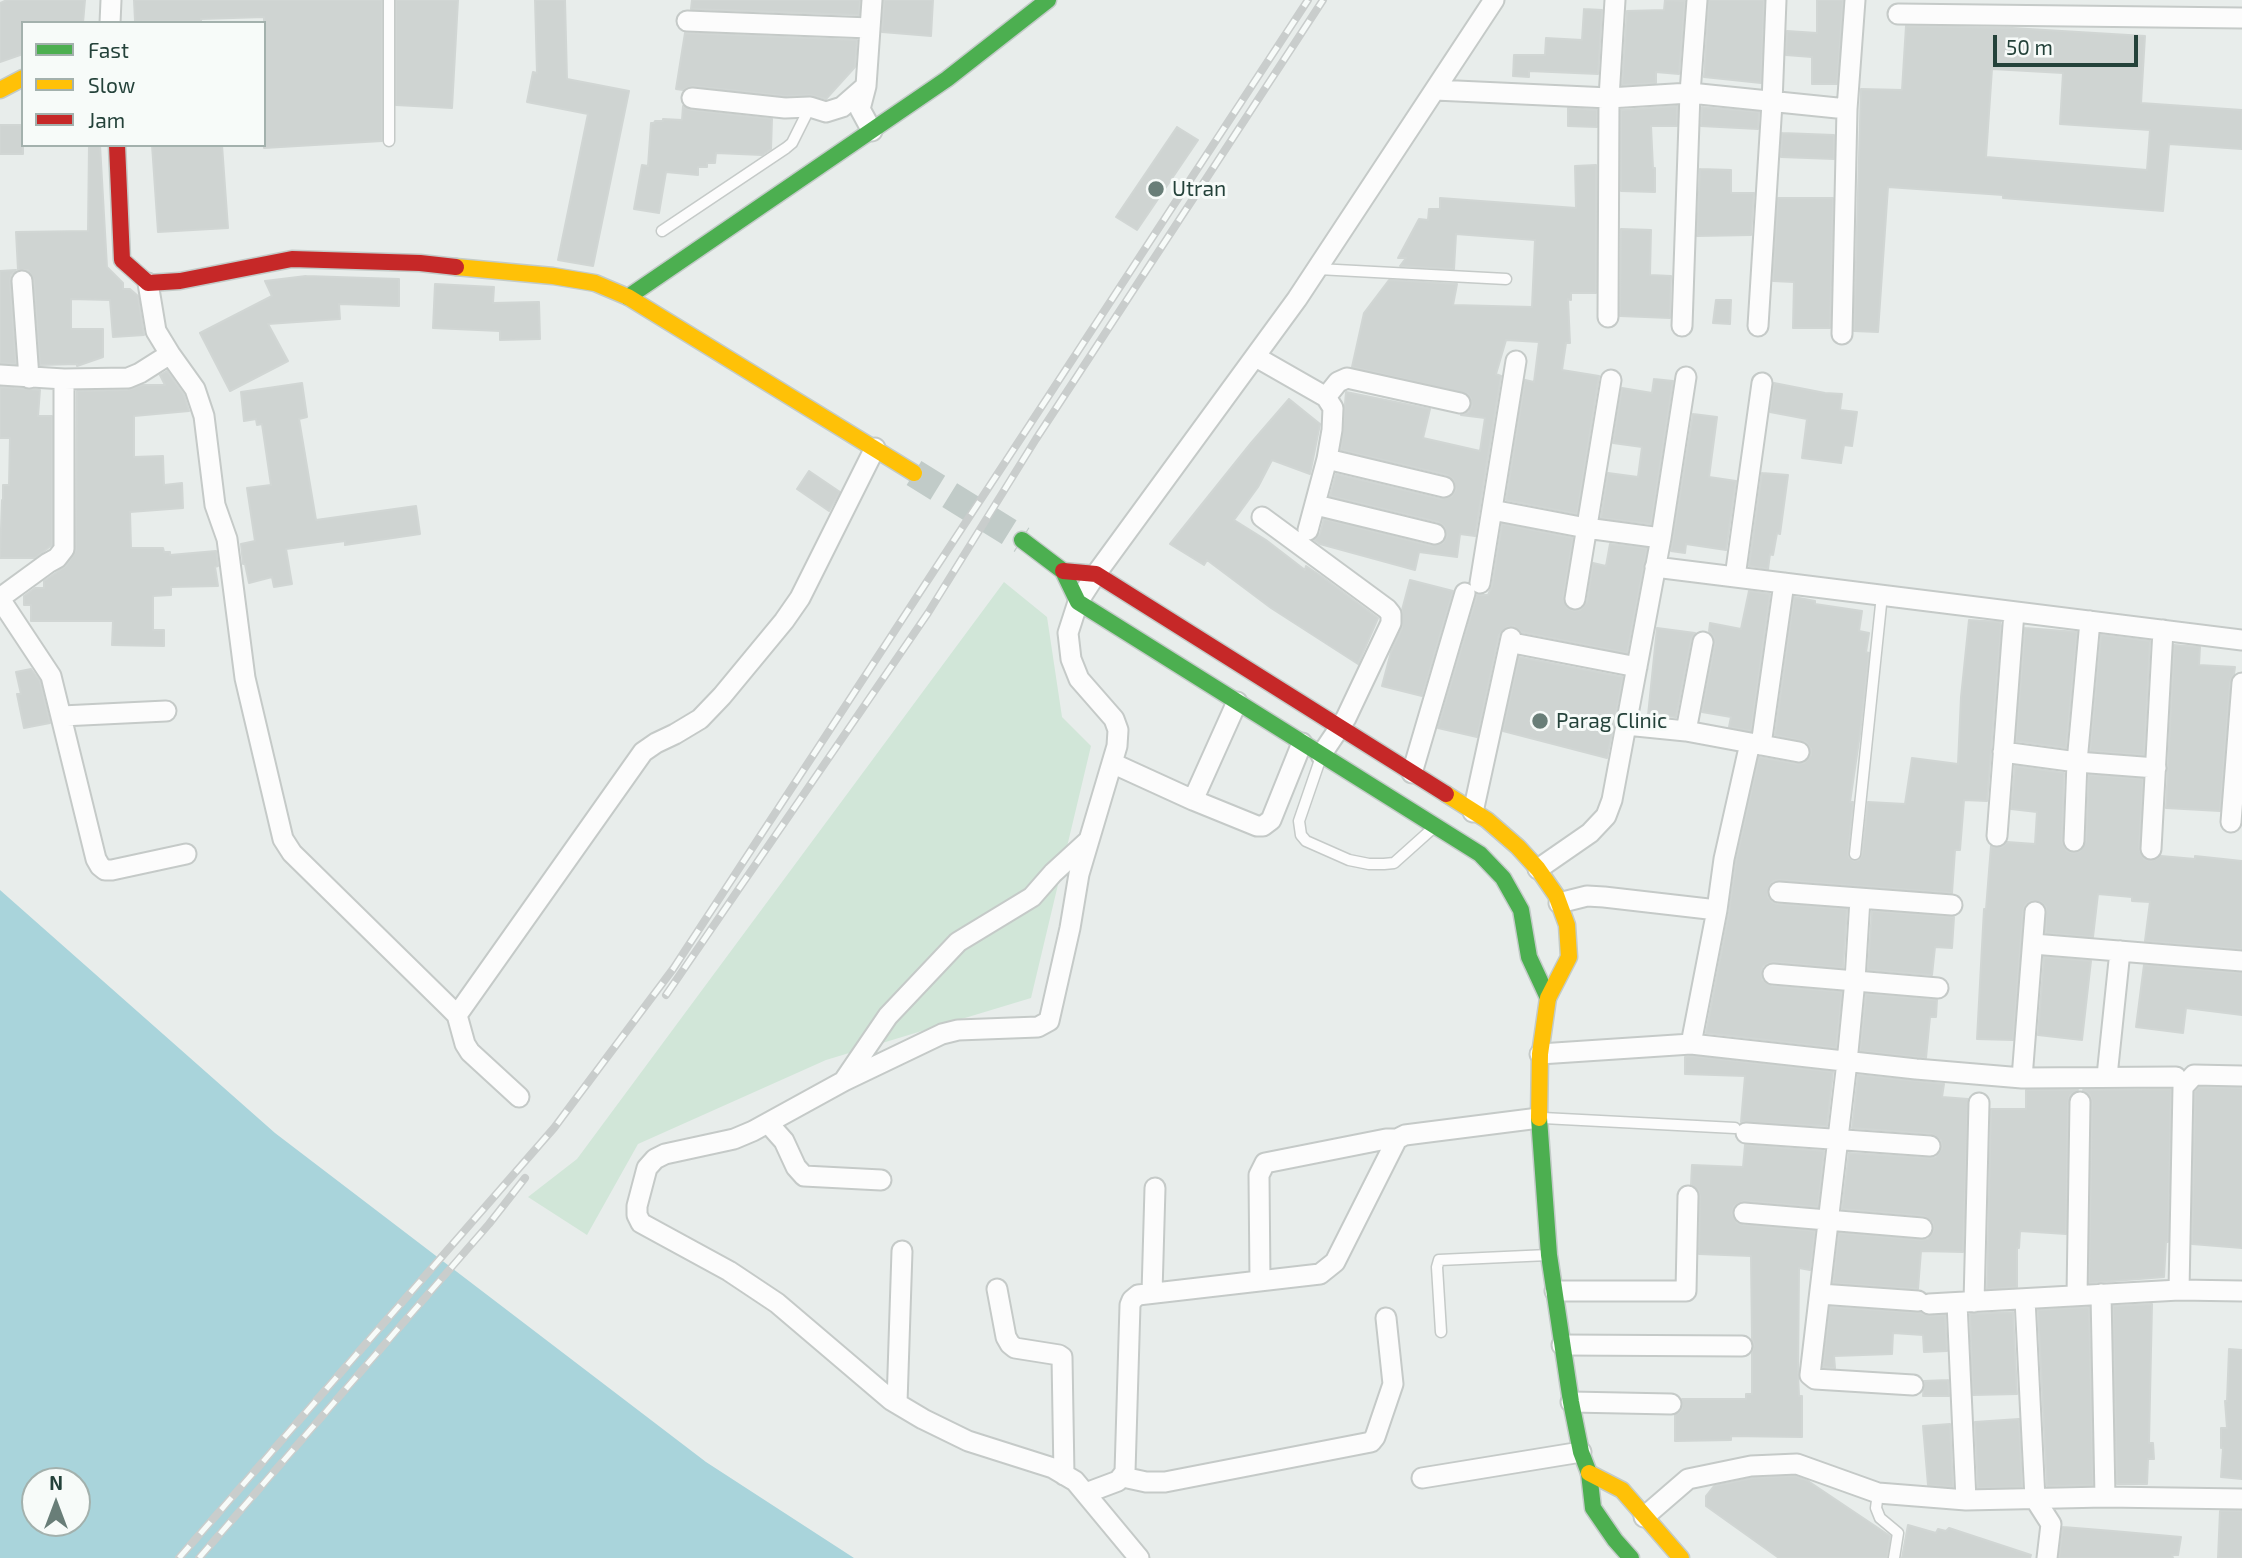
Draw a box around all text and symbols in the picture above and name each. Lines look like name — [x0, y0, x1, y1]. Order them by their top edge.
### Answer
legend — [21, 21, 266, 147]
scale bar — [1997, 21, 2142, 65]
text: 50 m — [2006, 34, 2053, 59]
text: Fast — [88, 37, 129, 62]
text: Slow — [88, 72, 135, 97]
text: Jam — [88, 107, 125, 132]
place label: Utran — [1172, 176, 1226, 202]
marker: Utran — [1146, 179, 1166, 199]
place label: Parag Clinic — [1556, 708, 1667, 734]
marker: Parag Clinic — [1530, 711, 1550, 731]
north arrow — [21, 1467, 91, 1537]
text: N — [49, 1471, 63, 1494]

